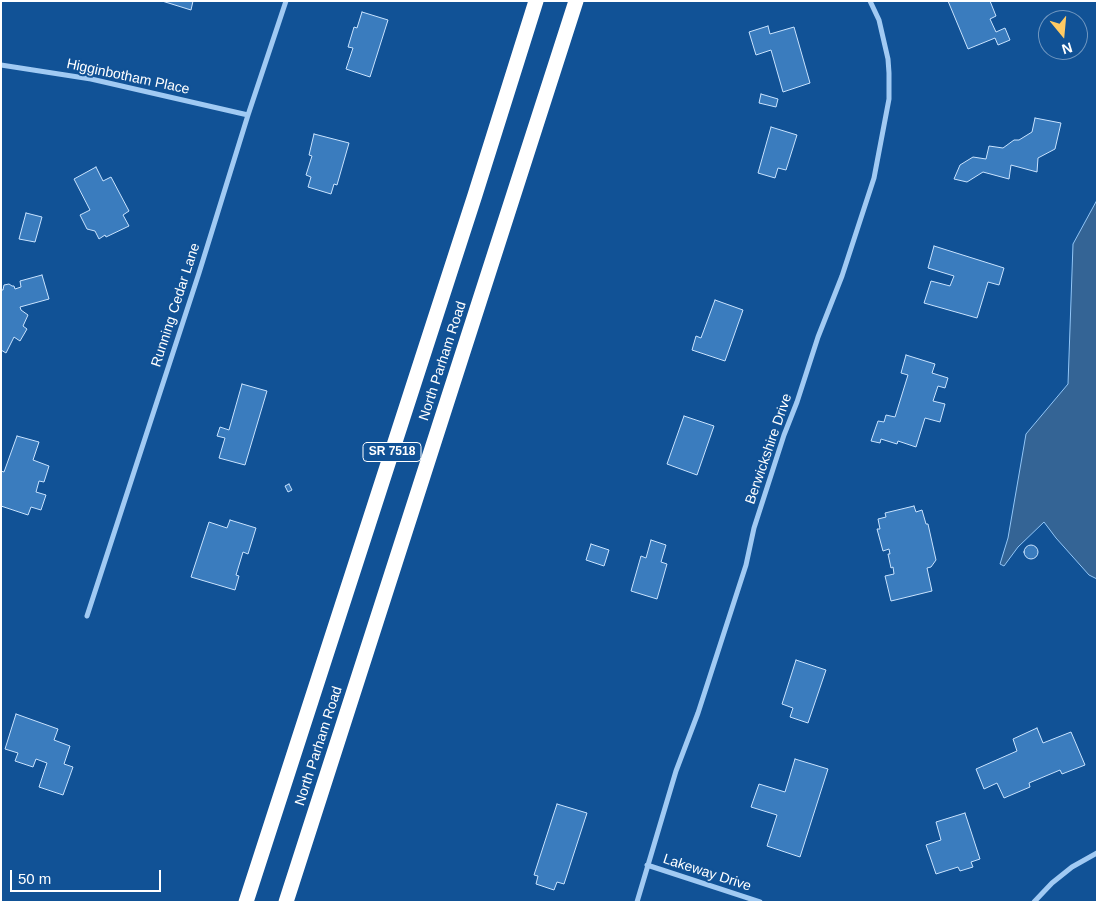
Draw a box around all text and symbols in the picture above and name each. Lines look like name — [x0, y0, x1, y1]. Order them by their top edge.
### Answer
north arrow — [1038, 10, 1088, 60]
text: N — [1060, 39, 1074, 58]
street label: Higginbotham Place — [65, 56, 191, 98]
street label: Running Cedar Lane — [148, 241, 204, 369]
street label: North Parham Road — [416, 299, 470, 423]
street label: Berwickshire Drive — [742, 391, 796, 507]
road number: SR 7518 — [363, 442, 421, 462]
street label: North Parham Road — [292, 684, 346, 808]
street label: Lakeway Drive — [661, 851, 753, 895]
scale bar — [12, 860, 164, 892]
text: 50 m — [18, 870, 51, 887]

